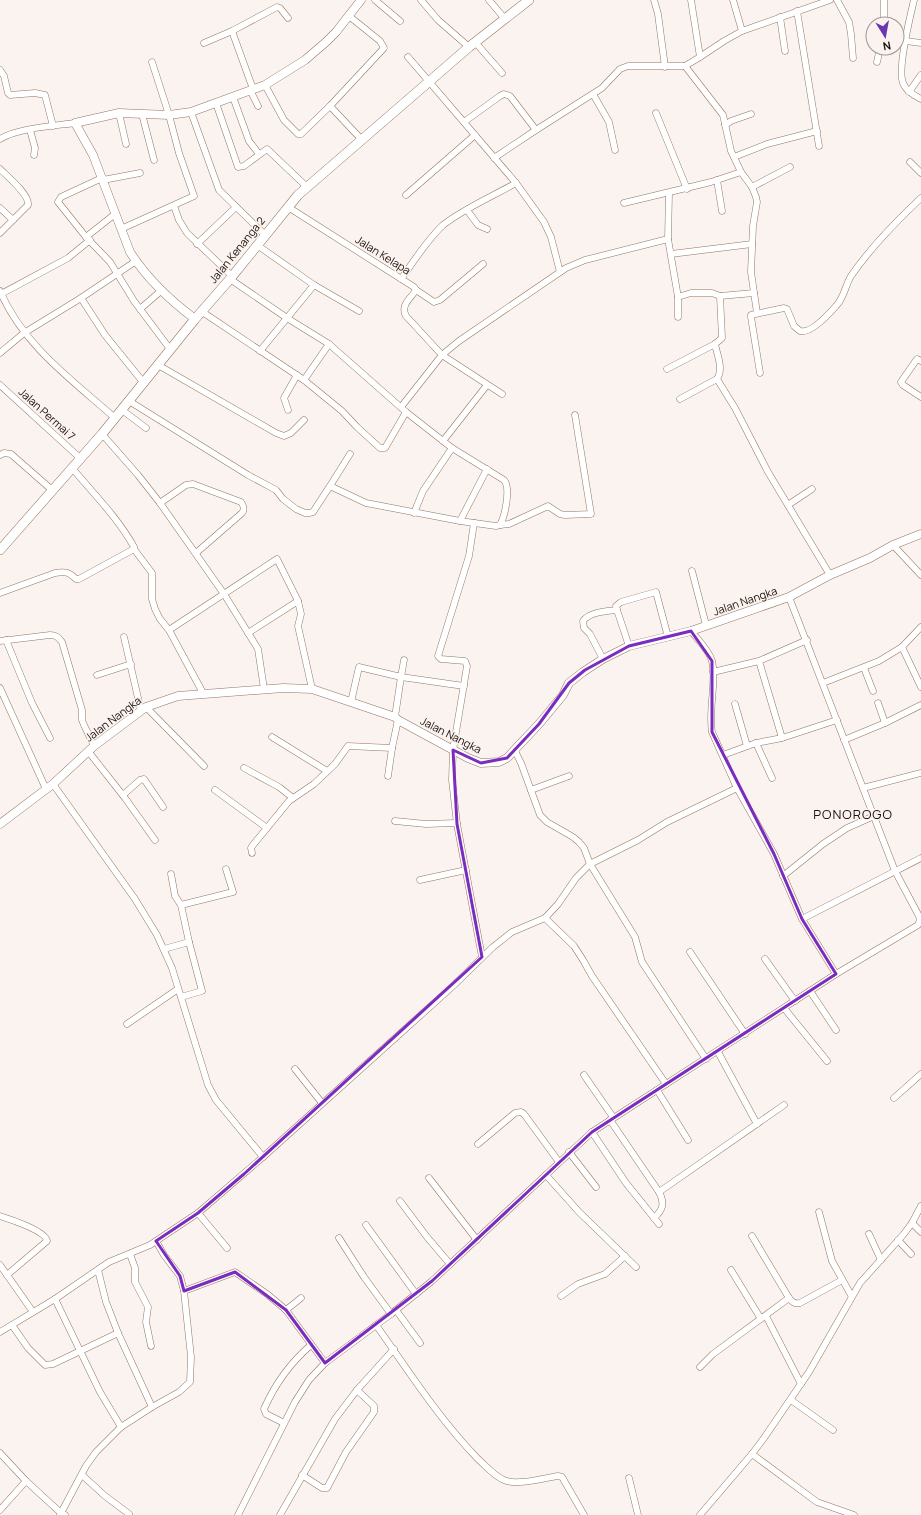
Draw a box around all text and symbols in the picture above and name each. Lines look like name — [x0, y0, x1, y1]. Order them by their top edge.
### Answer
north arrow — [865, 16, 905, 56]
text: N — [882, 38, 892, 54]
street label: Jalan Kenanga 2 — [205, 213, 268, 286]
street label: Jalan Kelapa — [353, 232, 414, 277]
street label: Jalan Permai 7 — [16, 384, 79, 443]
street label: Jalan Nangka — [711, 583, 779, 619]
street label: Jalan Nangka — [81, 692, 144, 745]
street label: Jalan Nangka — [418, 713, 484, 756]
district label: PONOROGO — [813, 805, 893, 823]

